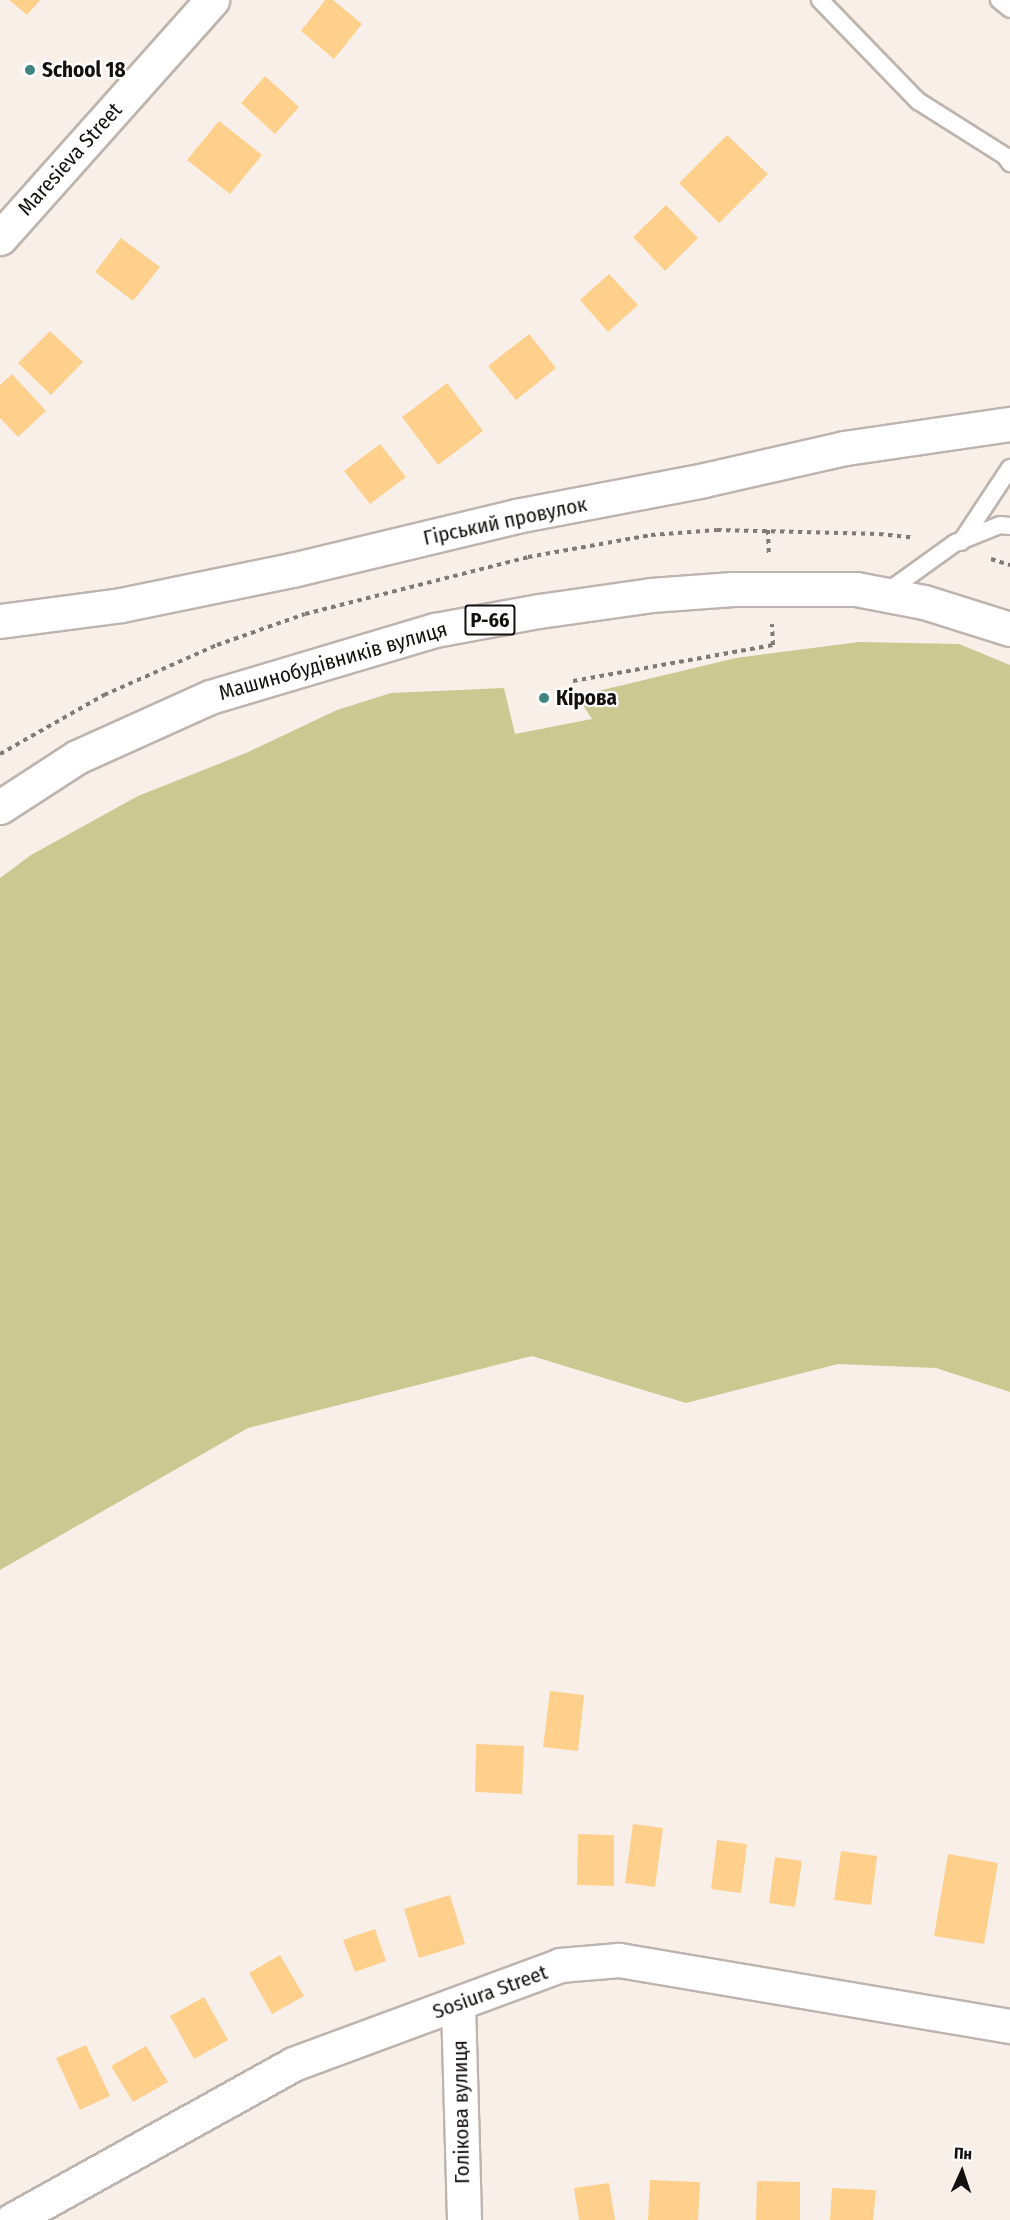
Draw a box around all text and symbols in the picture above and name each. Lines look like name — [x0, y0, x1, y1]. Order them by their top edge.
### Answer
place label: School 18 — [42, 57, 126, 83]
marker: School 18 — [23, 63, 37, 77]
street label: Maresieva Street — [13, 98, 127, 220]
street label: Гірський провулок — [421, 491, 589, 551]
road number: Р-66 — [463, 603, 517, 637]
street label: Машинобудівників вулиця — [216, 616, 450, 706]
place label: Кірова — [556, 685, 617, 711]
marker: Кірова — [537, 691, 551, 705]
street label: Sosiura Street — [429, 1960, 551, 2024]
street label: Голікова вулиця — [447, 2040, 475, 2184]
north arrow — [932, 2142, 992, 2202]
text: Пн — [953, 2144, 973, 2163]

